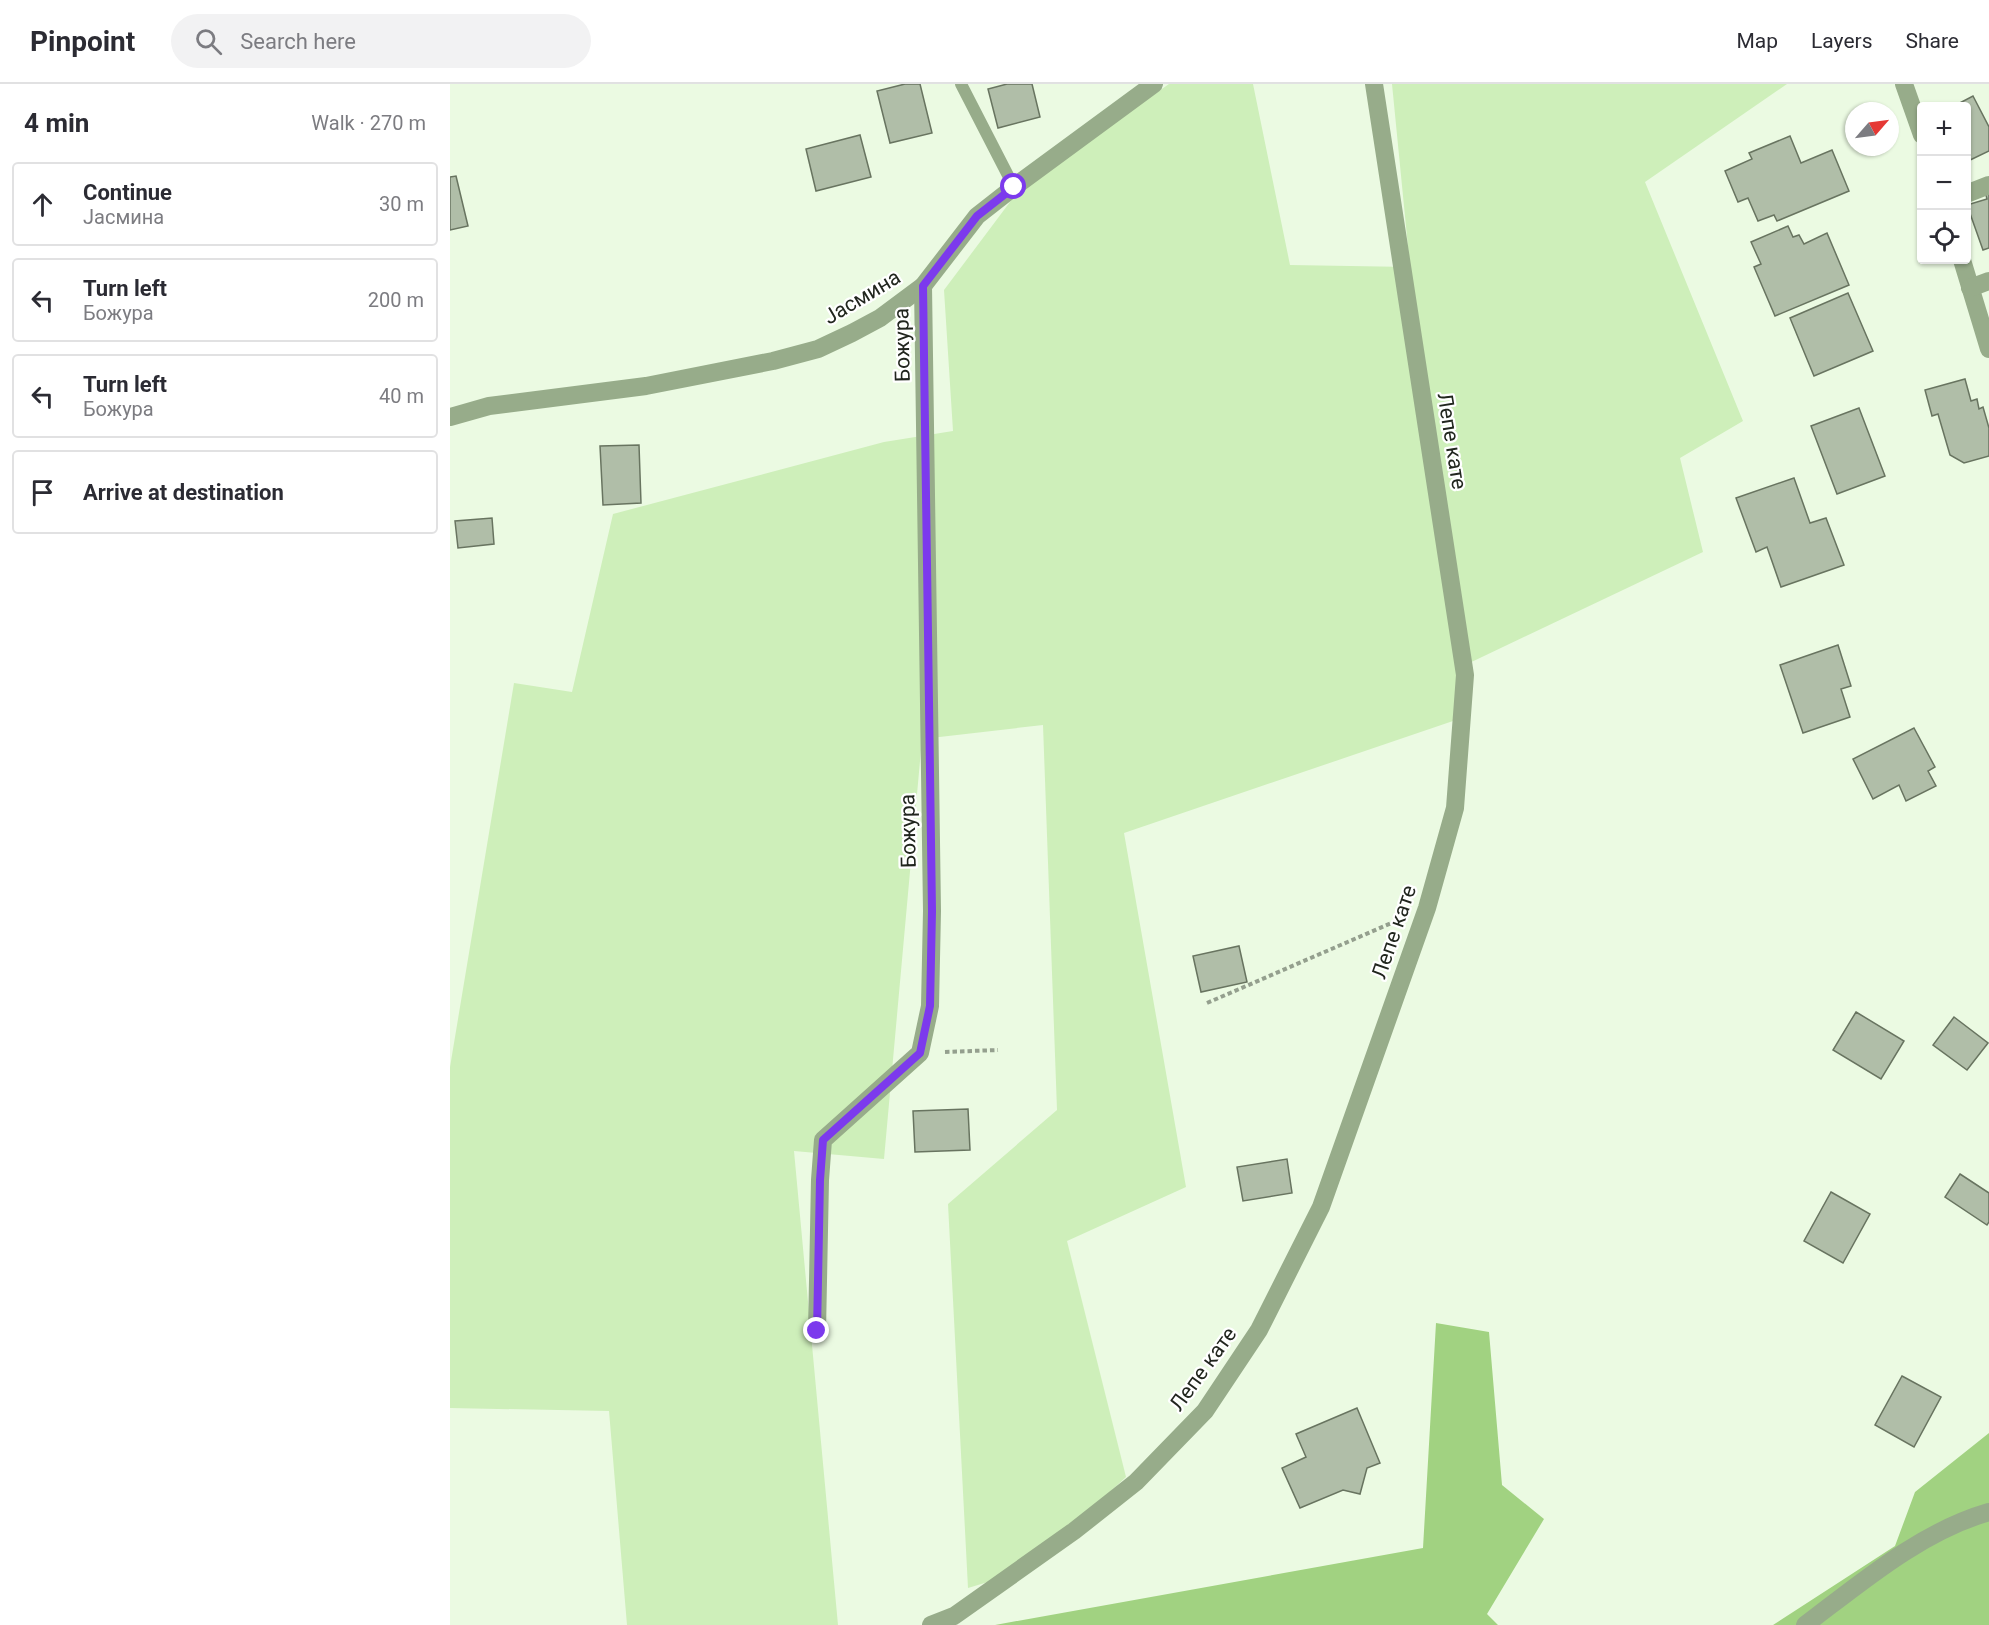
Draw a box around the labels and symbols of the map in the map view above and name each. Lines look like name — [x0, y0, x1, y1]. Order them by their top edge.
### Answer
north arrow — [1845, 102, 1899, 156]
route start — [1000, 173, 1026, 199]
street label: Јасмина — [819, 265, 905, 329]
street label: Божура — [889, 308, 915, 382]
street label: Лепе кате — [1433, 391, 1471, 491]
street label: Божура — [895, 794, 921, 868]
street label: Лепе кате — [1367, 882, 1421, 982]
route end — [803, 1317, 829, 1343]
street label: Лепе кате — [1165, 1323, 1241, 1415]

